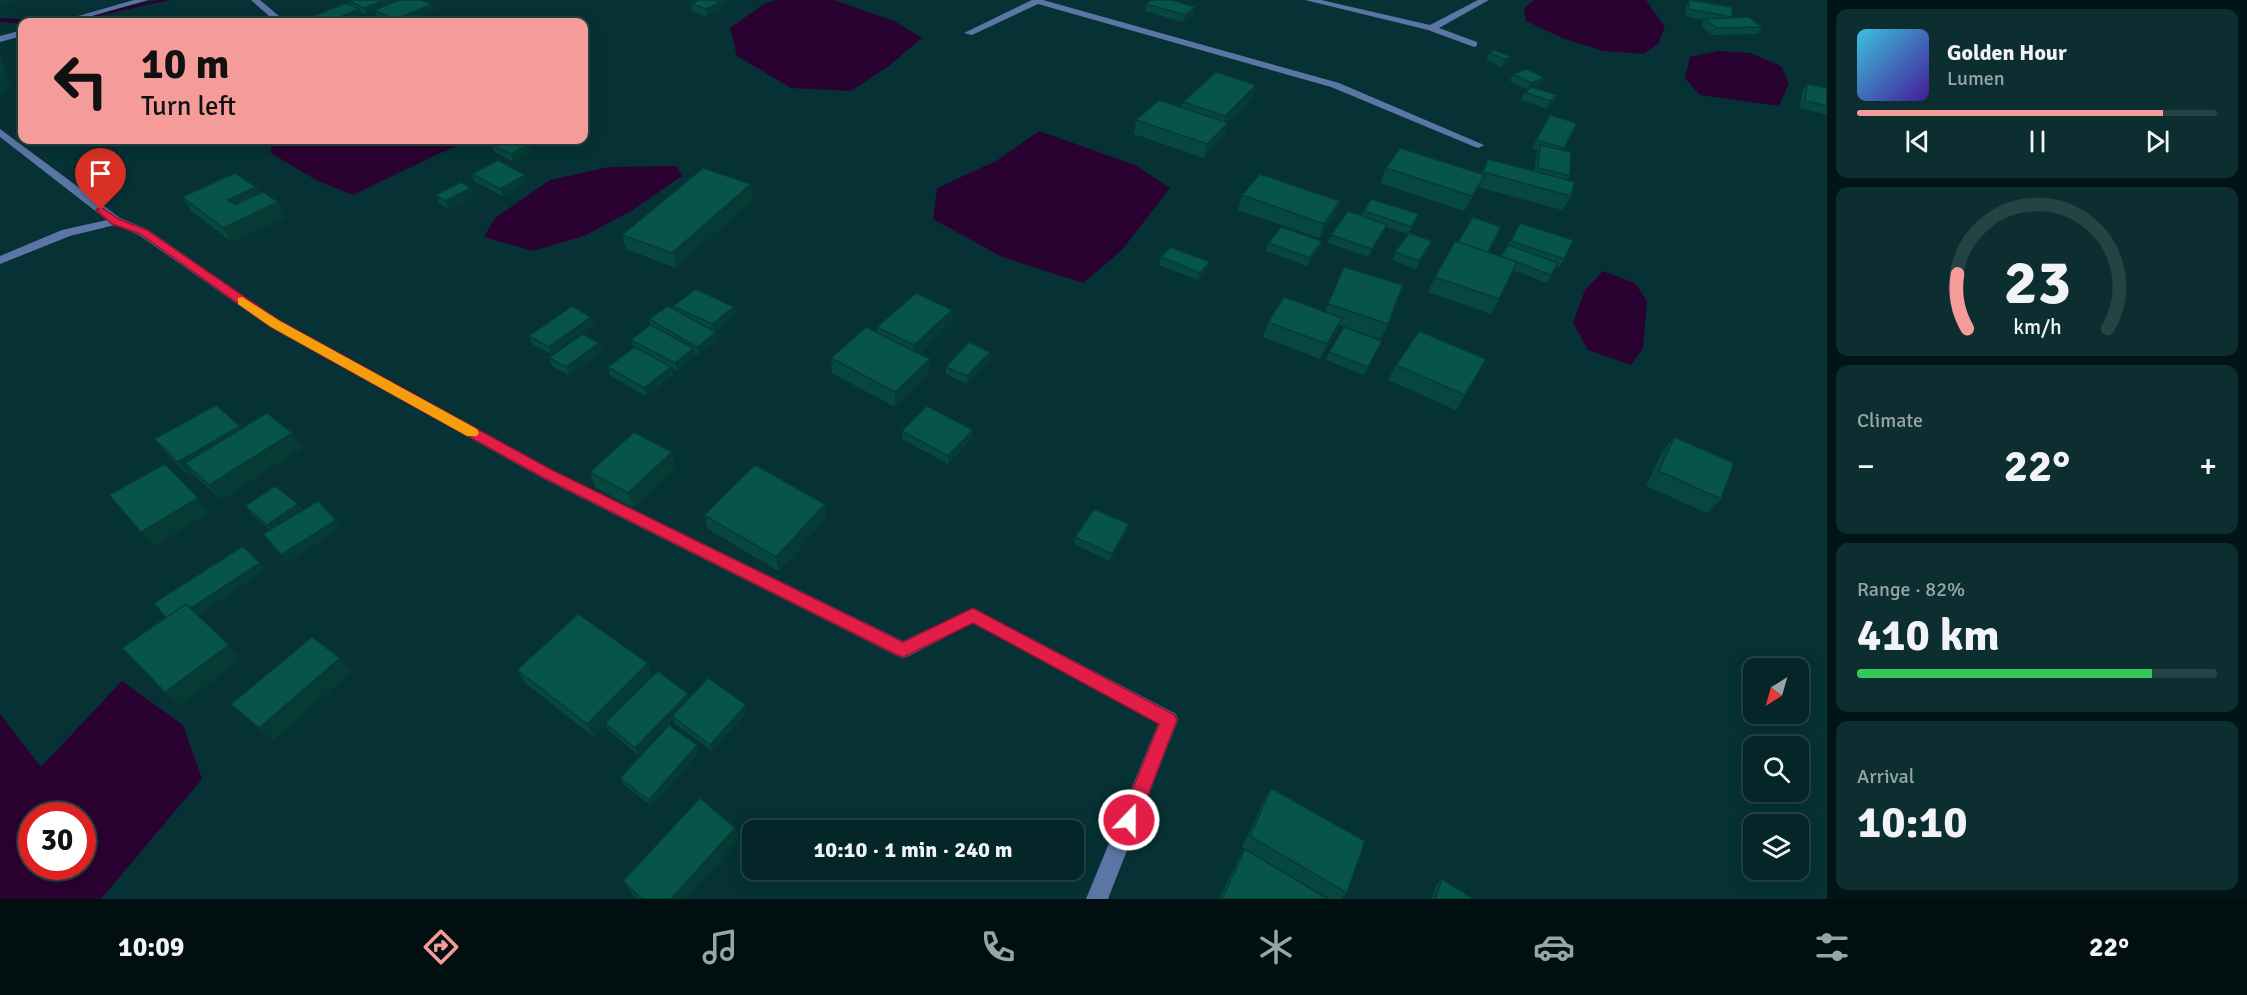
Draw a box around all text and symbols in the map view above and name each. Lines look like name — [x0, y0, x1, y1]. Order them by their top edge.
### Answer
text: 10 m — [141, 39, 230, 90]
text: Golden Hour — [1947, 39, 2067, 66]
icon: left — [42, 42, 120, 120]
text: Lumen — [1947, 66, 2005, 91]
text: Turn left — [141, 90, 236, 123]
icon: previous — [1901, 125, 1934, 158]
icon: pause — [2021, 125, 2054, 158]
icon: next — [2141, 125, 2174, 158]
pin — [75, 148, 126, 210]
icon: arrive — [84, 157, 117, 190]
text: 23 — [2003, 244, 2071, 321]
text: km/h — [2013, 314, 2061, 340]
text: Climate — [1857, 408, 1923, 433]
text: 22° — [2004, 439, 2070, 494]
text: − — [1857, 446, 1875, 487]
text: + — [2199, 446, 2217, 487]
text: Range · 82% — [1857, 577, 1965, 602]
text: 410 km — [1857, 608, 2000, 663]
north arrow — [1743, 658, 1809, 724]
map controls — [1743, 658, 1809, 880]
button: search — [1743, 736, 1809, 802]
text: Arrival — [1857, 764, 1915, 789]
position arrow — [1097, 788, 1161, 852]
text: 10:10 — [1857, 795, 1967, 850]
speed limit sign: 30 — [18, 802, 96, 880]
button: layers — [1743, 814, 1809, 880]
text: 10:10 · 1 min · 240 m — [813, 836, 1013, 863]
icon: directions — [420, 926, 462, 968]
icon: music — [699, 926, 741, 968]
icon: phone — [977, 926, 1019, 968]
icon: climate — [1255, 926, 1297, 968]
icon: car — [1533, 926, 1575, 968]
icon: filters — [1811, 926, 1853, 968]
text: 10:09 — [118, 931, 184, 964]
text: 22° — [2089, 931, 2129, 964]

